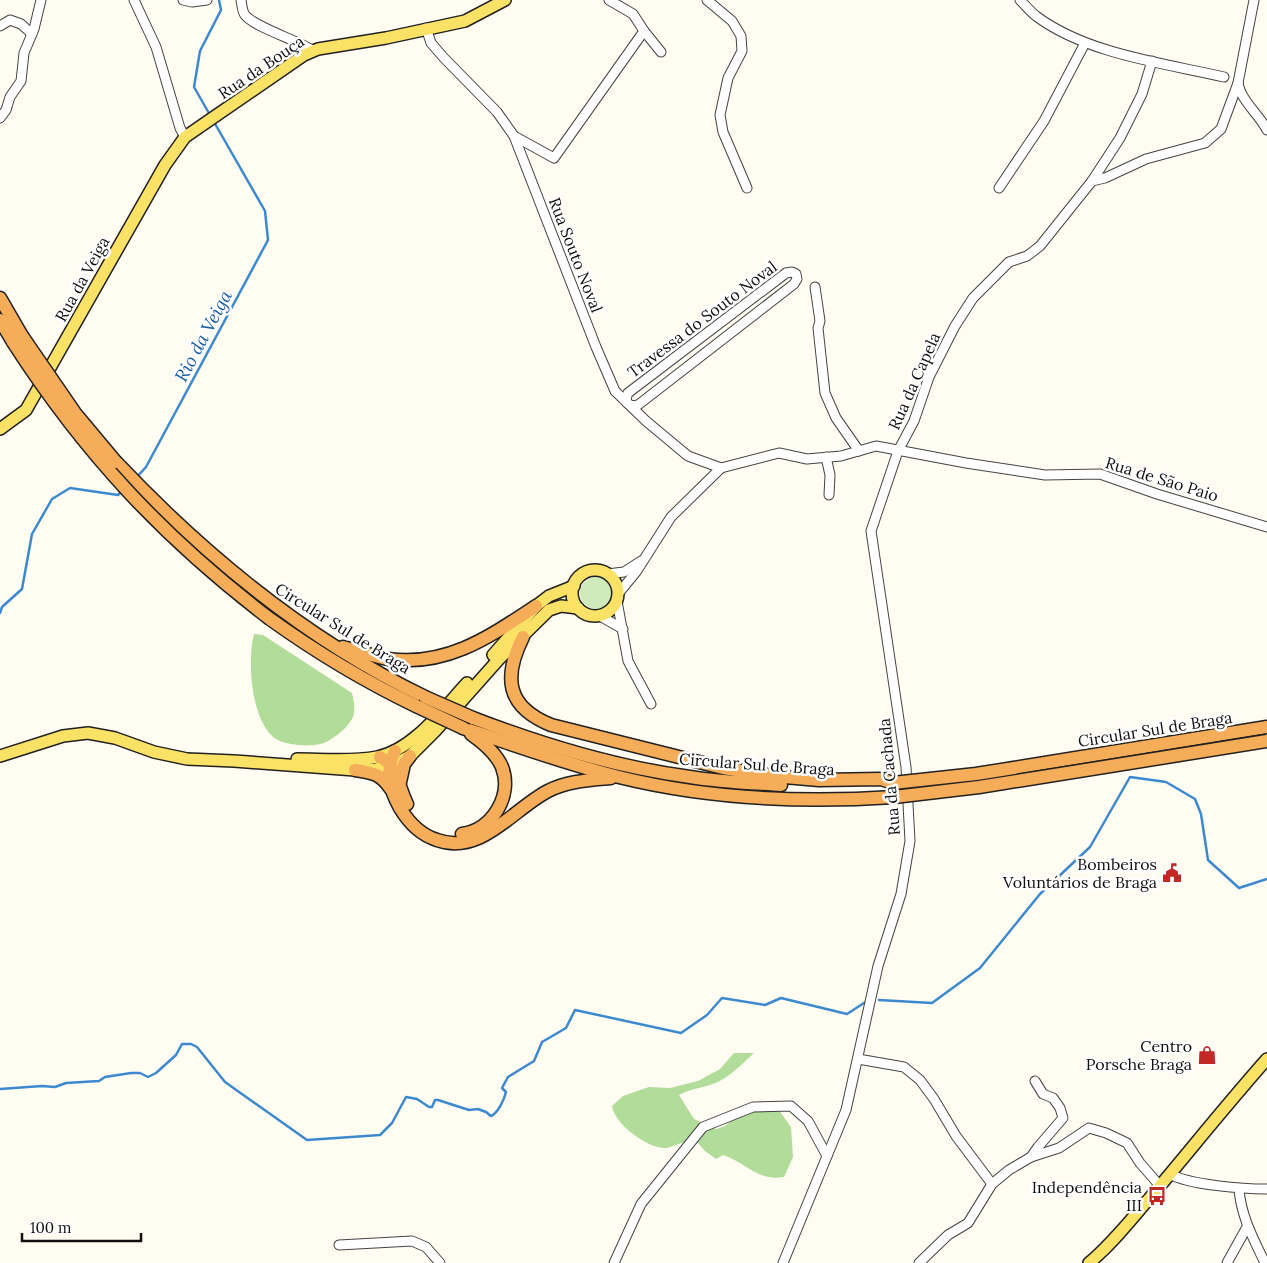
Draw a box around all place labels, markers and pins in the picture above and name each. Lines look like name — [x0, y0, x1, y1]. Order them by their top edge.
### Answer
place label: Bombeiros Voluntários de Braga — [1002, 854, 1157, 892]
public building icon: Bombeiros Voluntários de Braga — [1161, 862, 1183, 884]
place label: Centro Porsche Braga — [1086, 1036, 1192, 1074]
shop icon: Centro Porsche Braga — [1196, 1044, 1218, 1066]
place label: Independência III — [1032, 1177, 1142, 1215]
bus stop icon: Independência III — [1146, 1185, 1168, 1207]

